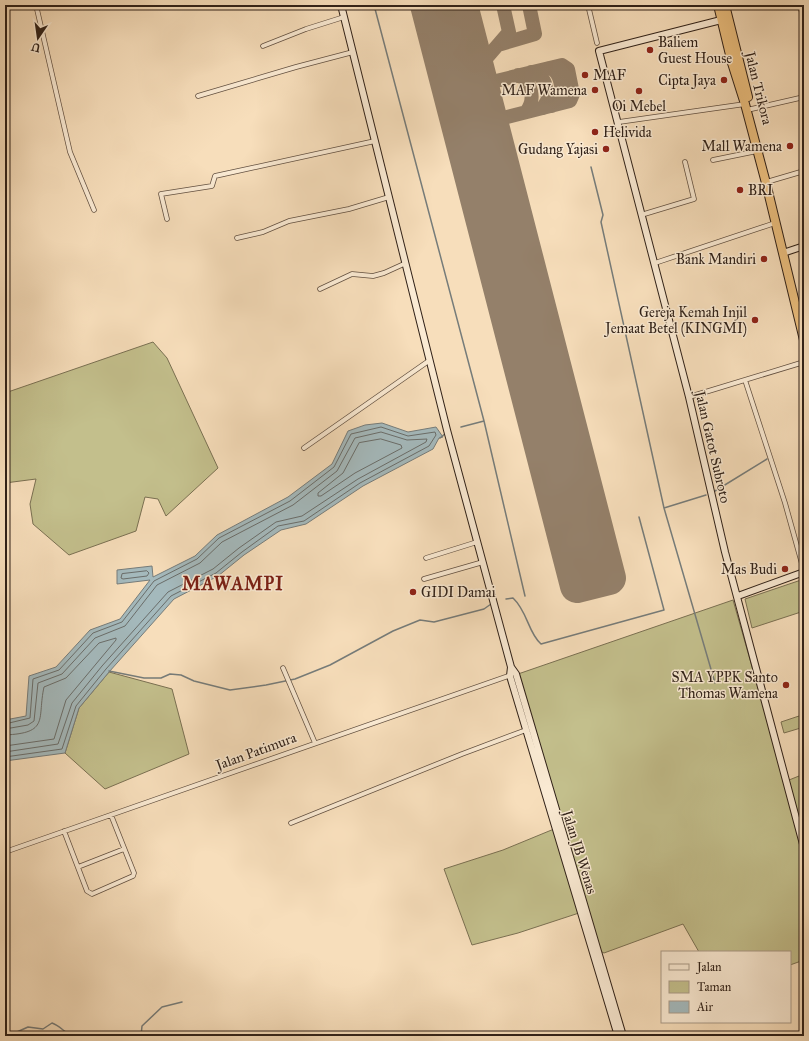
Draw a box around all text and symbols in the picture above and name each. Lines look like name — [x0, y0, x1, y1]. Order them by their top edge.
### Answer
north arrow — [18, 18, 58, 58]
place label: Baliem Guest House — [658, 34, 732, 67]
text: U — [30, 40, 42, 55]
marker: Baliem Guest House — [645, 45, 655, 55]
street label: Jalan Trikora — [740, 48, 776, 127]
place label: MAF — [593, 67, 626, 84]
marker: MAF — [580, 70, 590, 80]
place label: Cipta Jaya — [658, 72, 716, 90]
marker: Cipta Jaya — [719, 75, 729, 85]
place label: MAF Wamena — [501, 82, 587, 99]
marker: MAF Wamena — [590, 85, 600, 95]
marker: Oi Mebel — [634, 86, 644, 96]
place label: Oi Mebel — [612, 98, 666, 115]
place label: Helivida — [603, 124, 652, 141]
marker: Helivida — [590, 127, 600, 137]
place label: Mall Wamena — [702, 138, 782, 155]
place label: Gudang Yajasi — [518, 141, 598, 158]
marker: Mall Wamena — [785, 141, 795, 151]
marker: Gudang Yajasi — [601, 144, 611, 154]
place label: BRI — [748, 182, 773, 199]
marker: BRI — [735, 185, 745, 195]
place label: Bank Mandiri — [676, 251, 756, 268]
marker: Bank Mandiri — [759, 254, 769, 264]
place label: Gereja Kemah Injil Jemaat Betel (KINGMI) — [603, 304, 747, 338]
marker: Gereja Kemah Injil Jemaat Betel (KINGMI) — [750, 315, 760, 325]
street label: Jalan Gatot Subroto — [690, 387, 734, 505]
place label: Mas Budi — [721, 561, 777, 578]
marker: Mas Budi — [780, 564, 790, 574]
district label: MAWAMPI — [182, 573, 284, 595]
place label: GIDI Damai — [421, 584, 496, 601]
marker: GIDI Damai — [408, 587, 418, 597]
place label: SMA YPPK Santo Thomas Wamena — [671, 669, 778, 702]
marker: SMA YPPK Santo Thomas Wamena — [781, 680, 791, 690]
street label: Jalan Patimura — [212, 729, 299, 775]
street label: Jalan JB Wenas — [557, 806, 600, 896]
legend — [661, 951, 791, 1023]
text: Jalan — [695, 960, 722, 975]
text: Taman — [697, 980, 732, 994]
text: Air — [696, 1000, 713, 1014]

